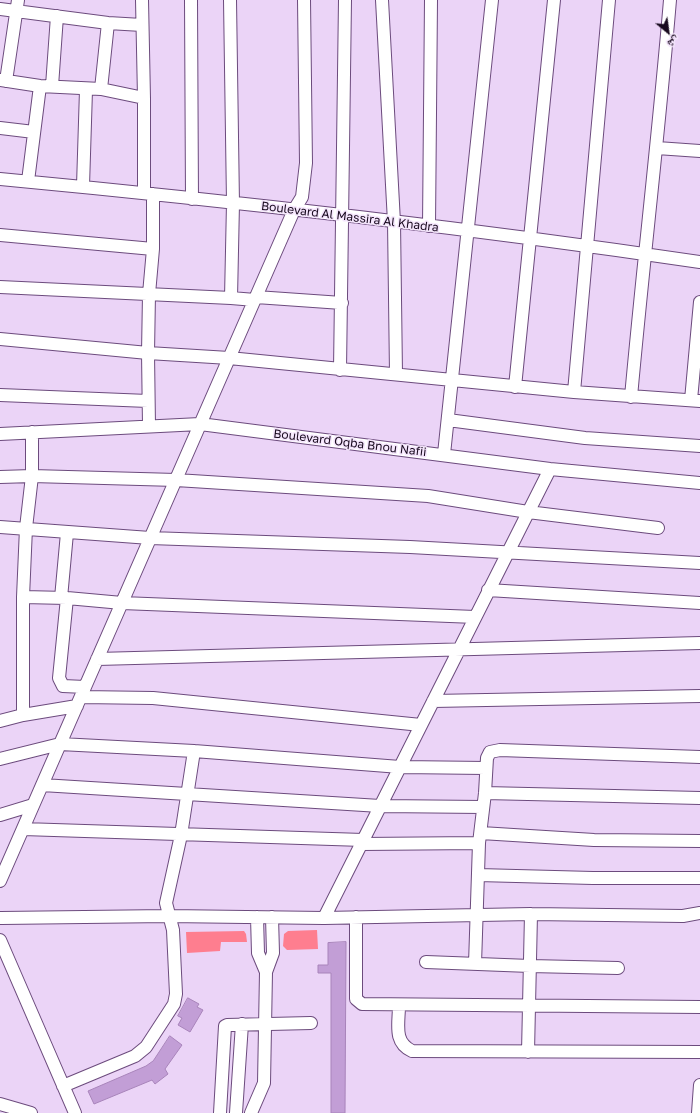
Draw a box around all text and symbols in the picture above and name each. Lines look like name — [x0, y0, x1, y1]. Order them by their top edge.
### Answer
north arrow — [648, 12, 688, 52]
text: ش — [666, 34, 682, 51]
street label: Boulevard Al Massira Al Khadra — [260, 199, 440, 235]
street label: Boulevard Oqba Bnou Nafii — [273, 426, 427, 460]

